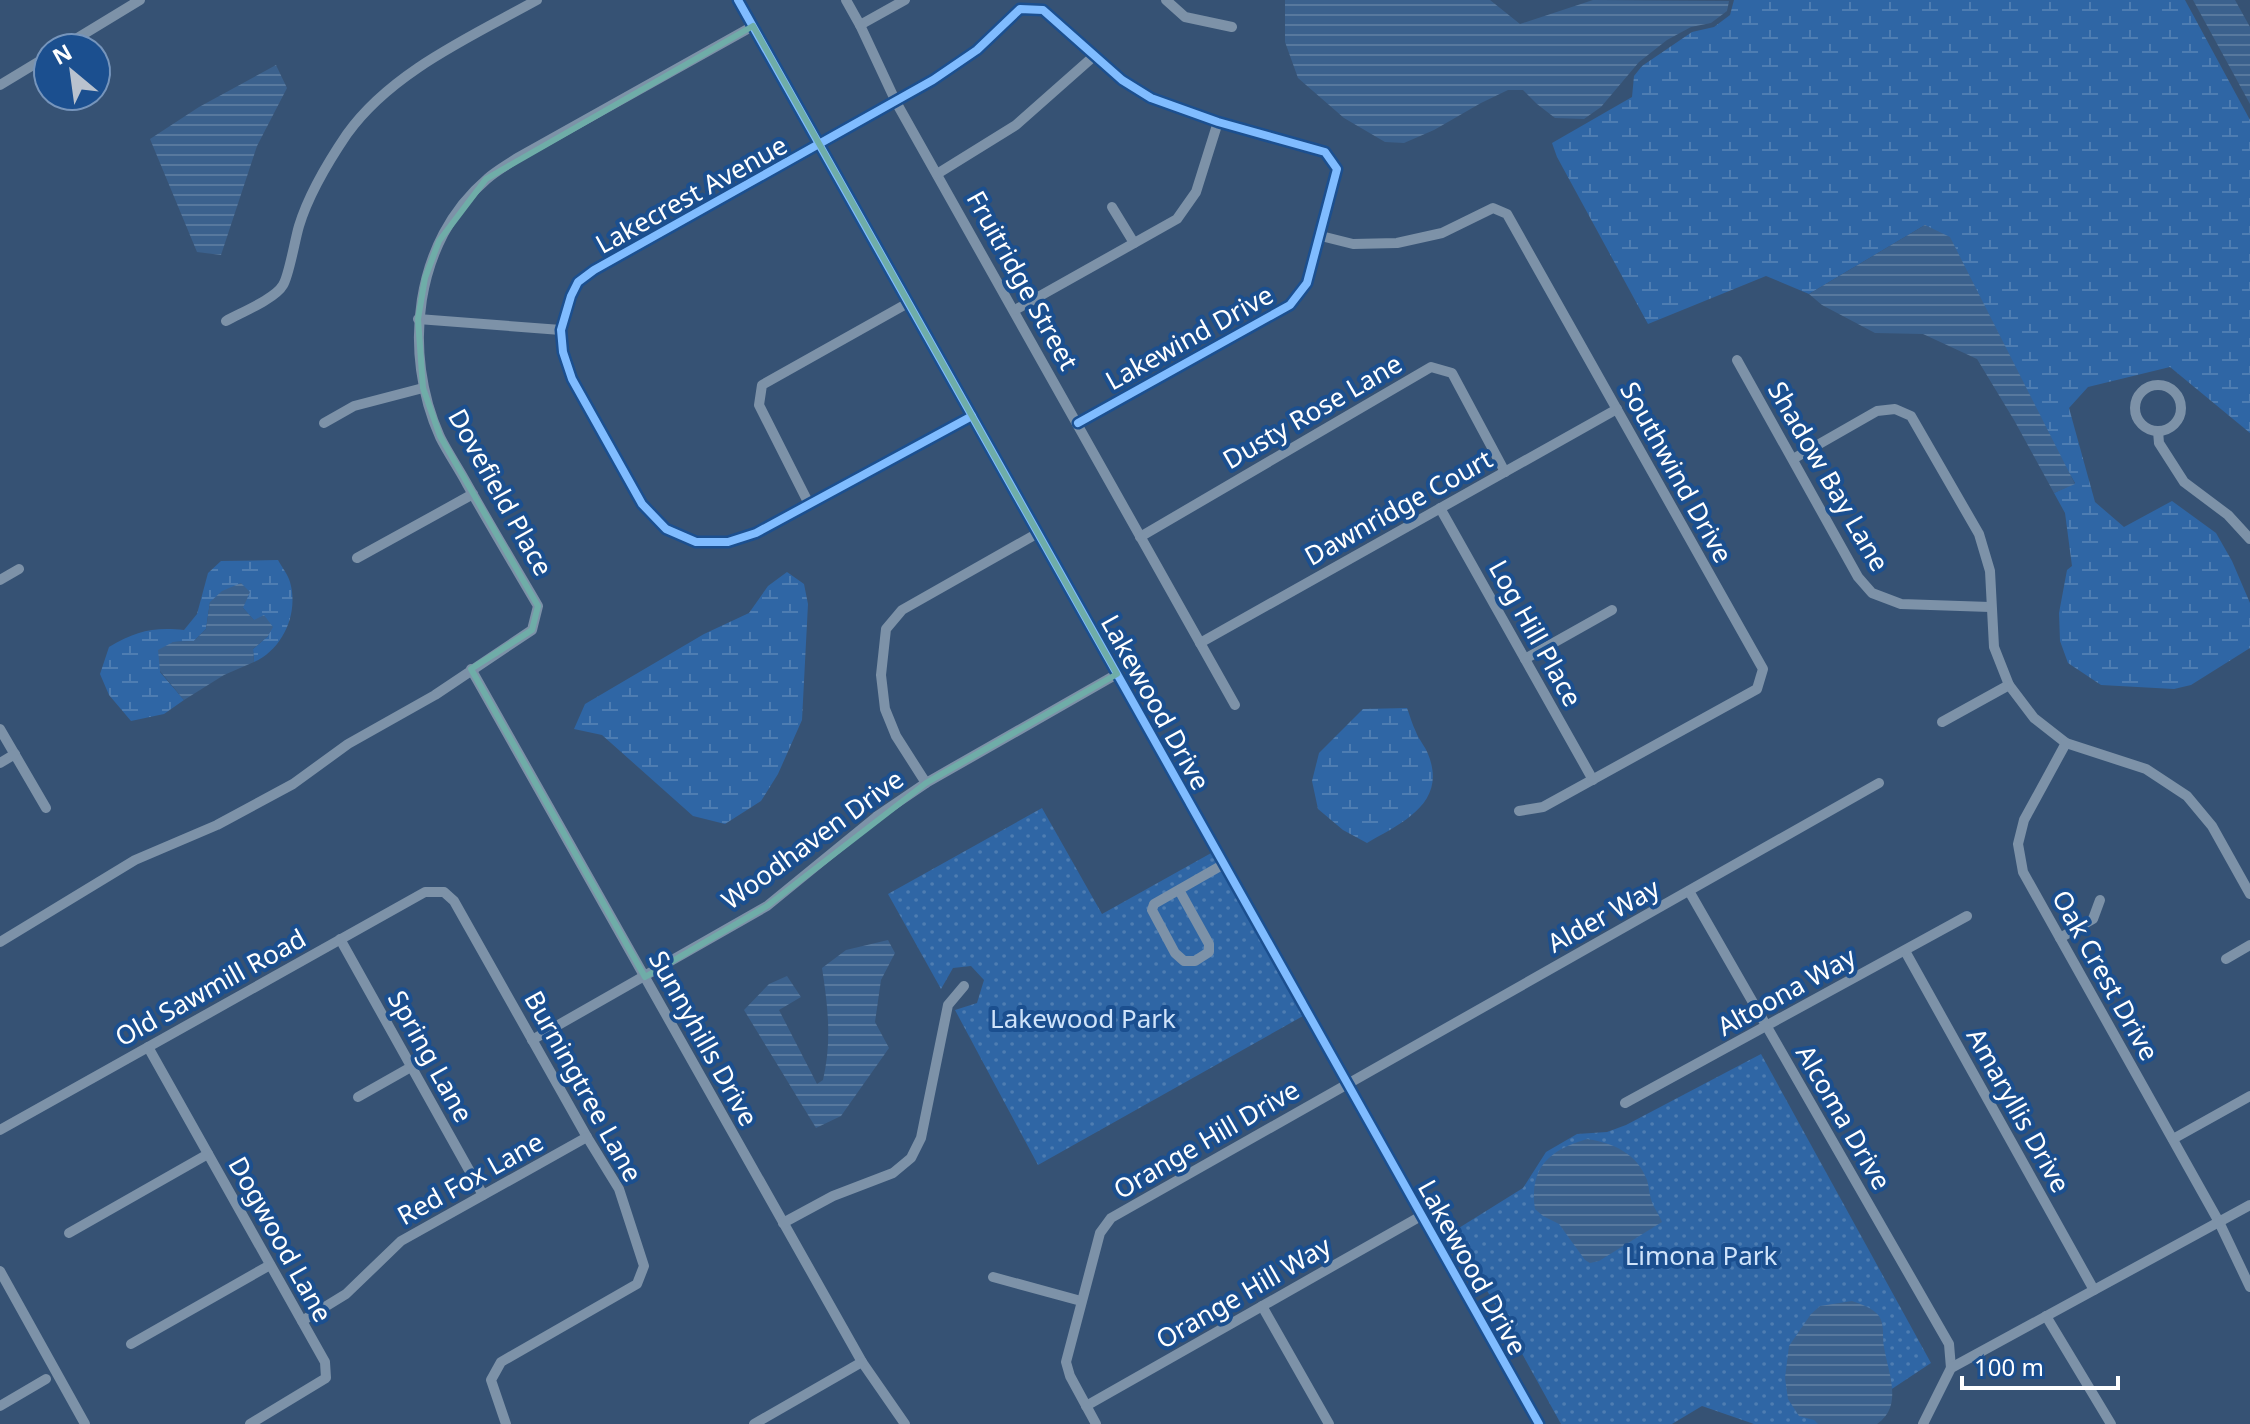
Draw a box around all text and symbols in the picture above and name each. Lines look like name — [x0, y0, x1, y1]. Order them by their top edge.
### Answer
north arrow — [32, 32, 112, 112]
text: N — [47, 36, 77, 71]
street label: Lakecrest Avenue — [589, 126, 793, 262]
street label: Fruitridge Street — [959, 184, 1087, 376]
street label: Lakewind Drive — [1099, 276, 1279, 398]
street label: Dusty Rose Lane — [1216, 345, 1408, 477]
street label: Shadow Bay Lane — [1760, 374, 1898, 578]
street label: Southwind Drive — [1612, 375, 1742, 569]
street label: Dovefield Place — [440, 402, 562, 582]
street label: Dawnridge Court — [1298, 441, 1498, 573]
street label: Log Hill Place — [1481, 553, 1591, 713]
street label: Lakewood Drive — [1093, 608, 1219, 796]
street label: Woodhaven Drive — [714, 761, 910, 917]
street label: Alder Way — [1540, 869, 1666, 961]
street label: Oak Crest Drive — [2044, 883, 2168, 1067]
street label: Old Sawmill Road — [108, 920, 312, 1054]
street label: Altoona Way — [1710, 938, 1862, 1044]
street label: Sunnyhills Drive — [641, 944, 767, 1132]
street label: Spring Lane — [380, 984, 482, 1128]
street label: Burningtree Lane — [517, 984, 651, 1188]
park label: Lakewood Park — [990, 1000, 1176, 1036]
street label: Amaryllis Drive — [1959, 1021, 2079, 1199]
street label: Alcoma Drive — [1788, 1038, 1900, 1196]
street label: Orange Hill Drive — [1106, 1071, 1306, 1207]
street label: Red Fox Lane — [391, 1123, 549, 1233]
street label: Dogwood Lane — [221, 1150, 341, 1328]
street label: Lakewood Drive — [1410, 1173, 1536, 1361]
street label: Orange Hill Way — [1149, 1227, 1338, 1357]
park label: Limona Park — [1625, 1237, 1777, 1273]
scale bar — [1962, 1340, 2118, 1390]
text: 100 m — [1974, 1350, 2044, 1383]

